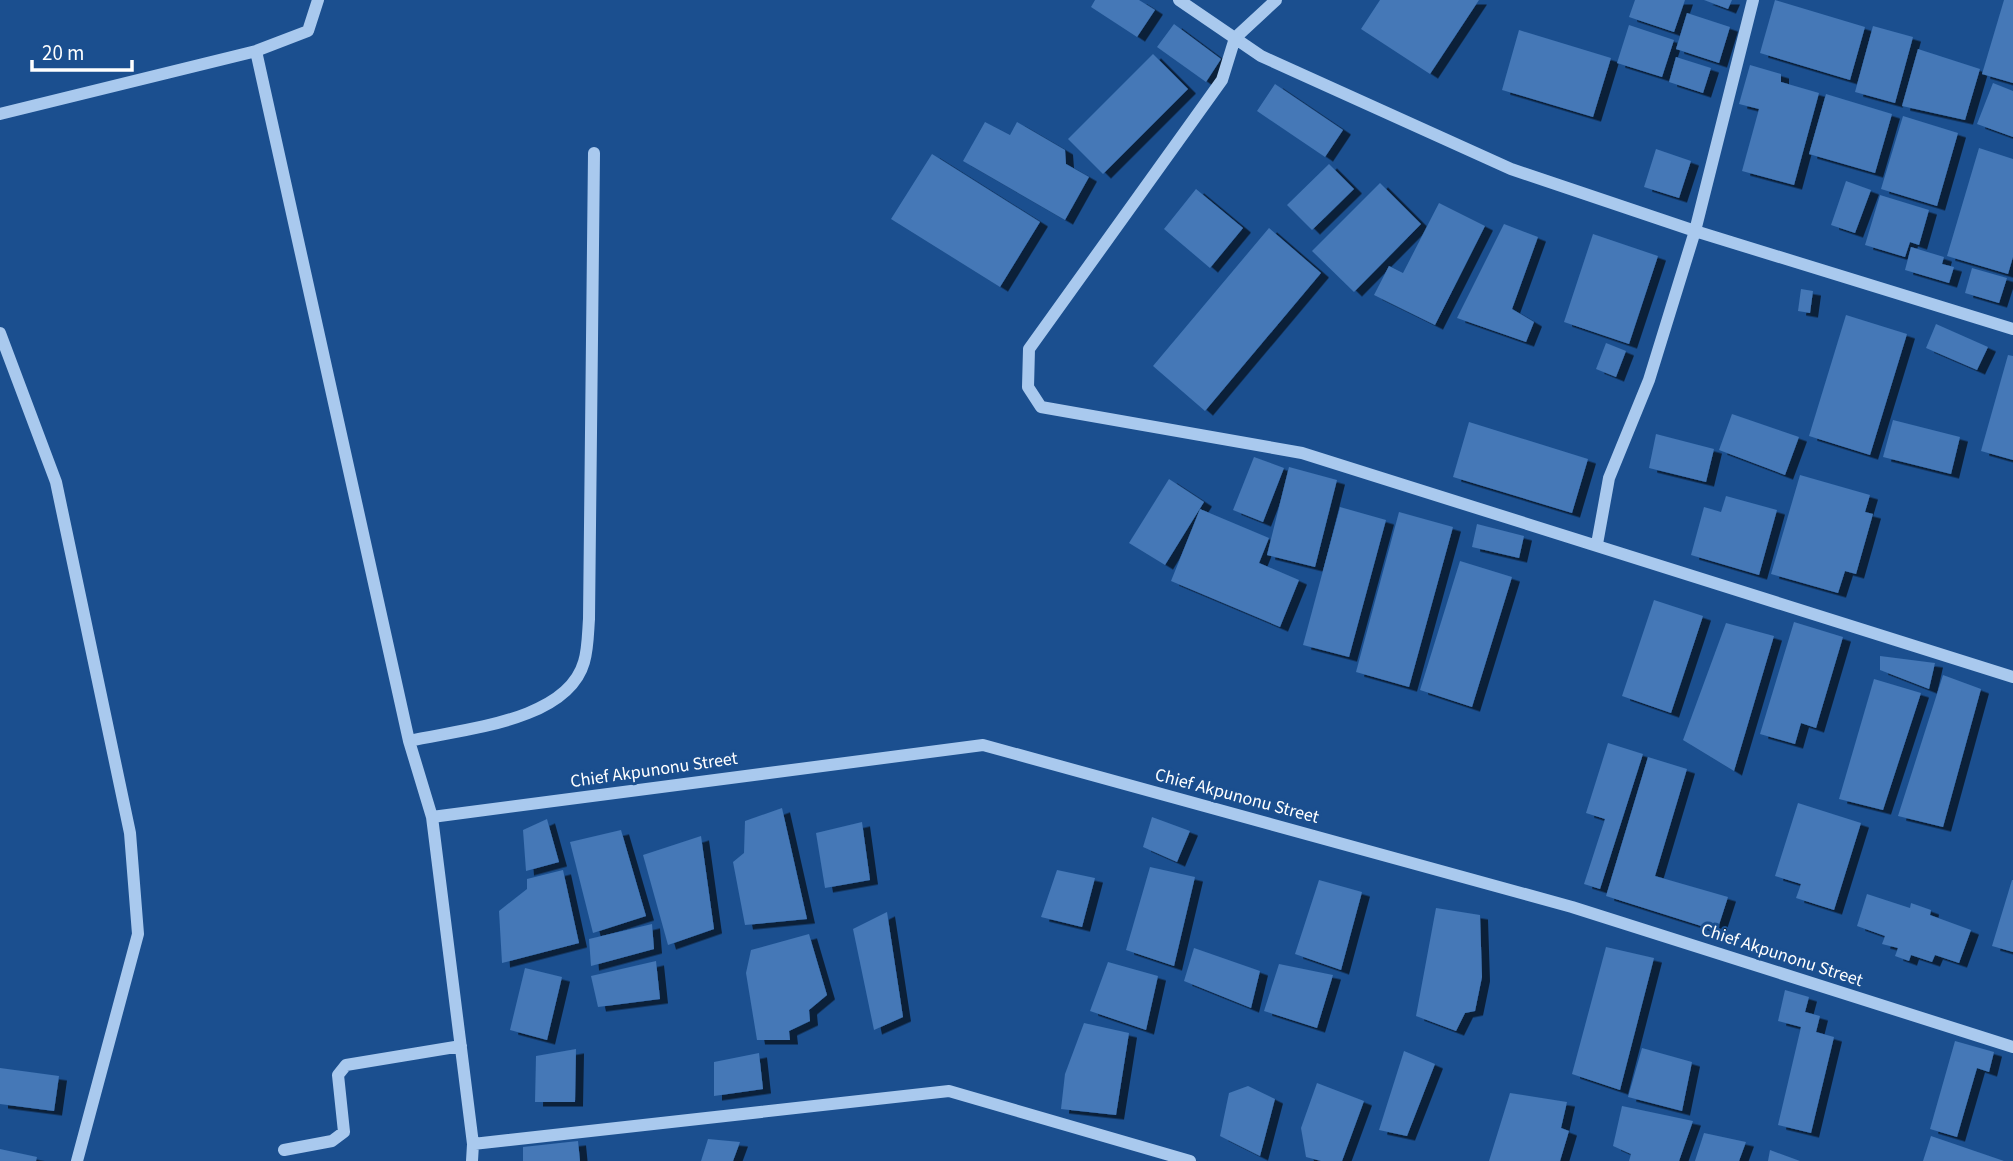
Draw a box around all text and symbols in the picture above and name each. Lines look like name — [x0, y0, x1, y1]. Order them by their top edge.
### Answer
scale bar — [32, 28, 131, 72]
text: 20 m — [42, 38, 84, 68]
street label: Chief Akpunonu Street — [569, 746, 739, 794]
street label: Chief Akpunonu Street — [1152, 762, 1322, 830]
street label: Chief Akpunonu Street — [1698, 917, 1866, 993]

